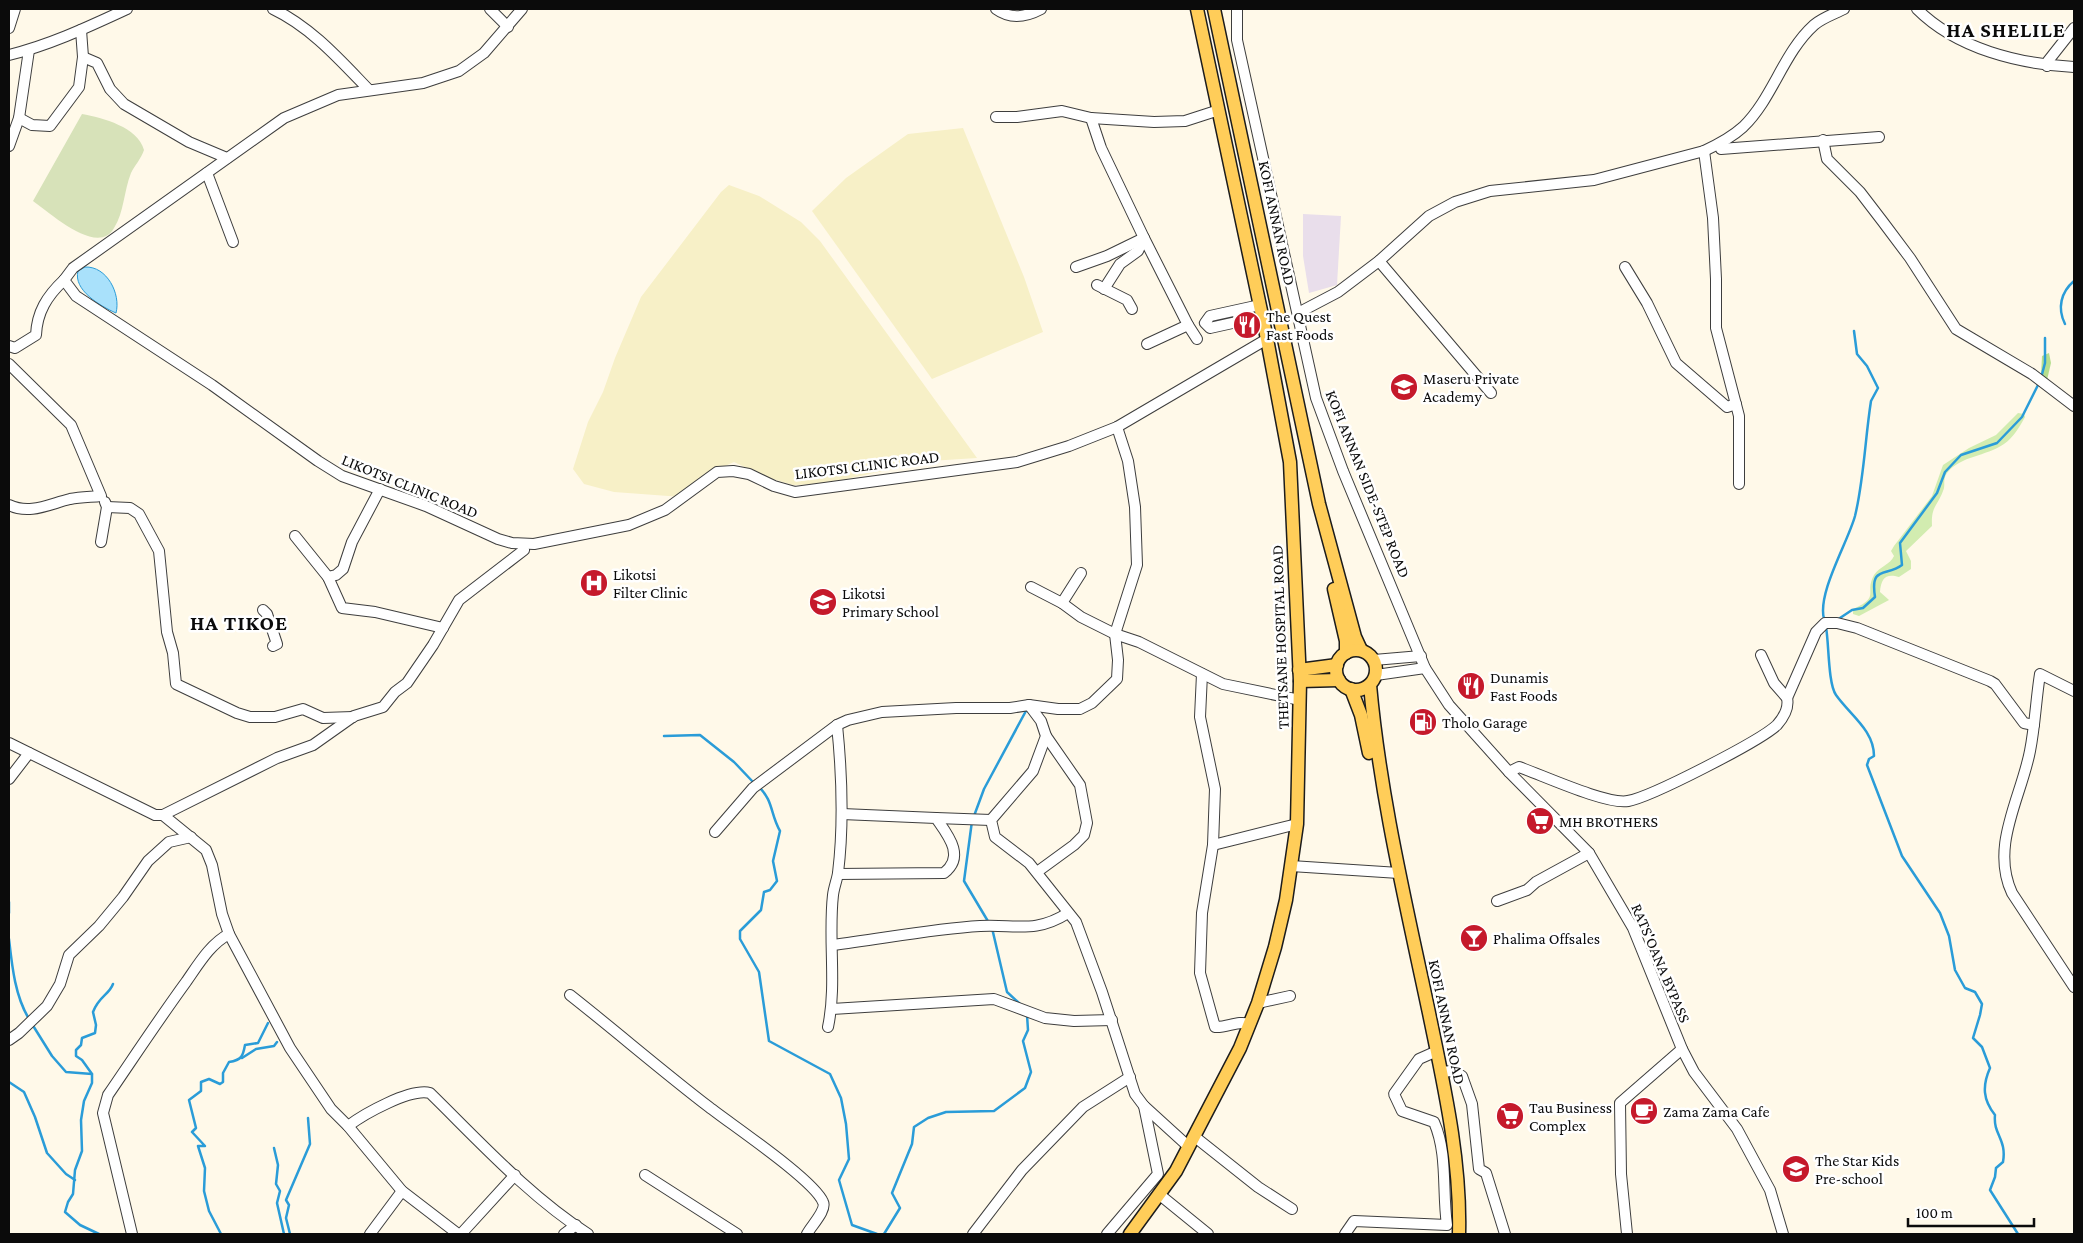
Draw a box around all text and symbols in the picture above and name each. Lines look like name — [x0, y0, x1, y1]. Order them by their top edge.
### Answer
district label: HA SHELILE — [1946, 18, 2066, 42]
street label: KOFI ANNAN ROAD — [1255, 159, 1299, 287]
place label: The Quest Fast Foods — [1266, 308, 1334, 343]
restaurant icon: The Quest Fast Foods — [1232, 310, 1262, 340]
place label: Maseru Private Academy — [1423, 370, 1519, 406]
school or university icon: Maseru Private Academy — [1389, 372, 1419, 402]
street label: KOFI ANNAN SIDE-STEP ROAD — [1323, 388, 1413, 580]
street label: LIKOTSI CLINIC ROAD — [794, 448, 940, 482]
street label: LIKOTSI CLINIC ROAD — [339, 451, 481, 521]
street label: THETSANE HOSPITAL ROAD — [1268, 545, 1292, 729]
place label: Likotsi Filter Clinic — [613, 566, 688, 601]
hospital icon: Likotsi Filter Clinic — [579, 568, 609, 598]
place label: Likotsi Primary School — [842, 585, 939, 621]
school or university icon: Likotsi Primary School — [808, 587, 838, 617]
district label: HA TIKOE — [190, 611, 288, 635]
place label: Dunamis Fast Foods — [1490, 669, 1558, 704]
restaurant icon: Dunamis Fast Foods — [1456, 671, 1486, 701]
fuel station icon: Tholo Garage — [1408, 707, 1438, 737]
place label: Tholo Garage — [1442, 714, 1527, 732]
supermarket icon: MH BROTHERS — [1525, 806, 1555, 836]
place label: MH BROTHERS — [1559, 813, 1658, 830]
street label: RATS'OANA BYPASS — [1628, 901, 1694, 1025]
bar icon: Phalima Offsales — [1459, 923, 1489, 953]
place label: Phalima Offsales — [1493, 930, 1600, 947]
street label: KOFI ANNAN ROAD — [1425, 958, 1469, 1086]
cafe icon: Zama Zama Cafe — [1629, 1096, 1659, 1126]
place label: Tau Business Complex — [1529, 1099, 1612, 1135]
supermarket icon: Tau Business Complex — [1495, 1101, 1525, 1131]
place label: Zama Zama Cafe — [1663, 1103, 1769, 1120]
place label: The Star Kids Pre-school — [1815, 1152, 1899, 1187]
school or university icon: The Star Kids Pre-school — [1781, 1154, 1811, 1184]
scale bar — [1908, 1196, 2034, 1228]
text: 100 m — [1916, 1205, 1953, 1221]

